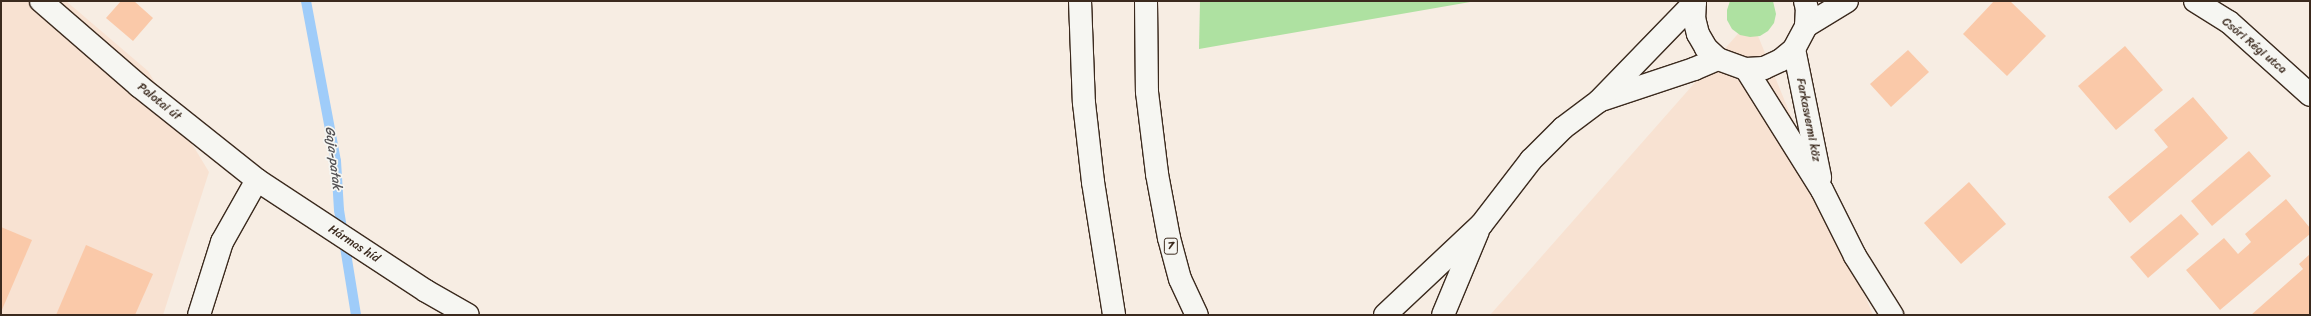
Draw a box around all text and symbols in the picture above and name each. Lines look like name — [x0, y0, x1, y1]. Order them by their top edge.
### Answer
street label: Csóri Régi utca — [2219, 15, 2289, 77]
street label: Farkasvermi köz — [1793, 77, 1823, 163]
street label: Palotai út — [134, 80, 184, 124]
water label: Gaja-patak — [321, 126, 345, 190]
street label: Hármas híd — [325, 222, 383, 266]
road number: 7 — [1163, 237, 1179, 255]

